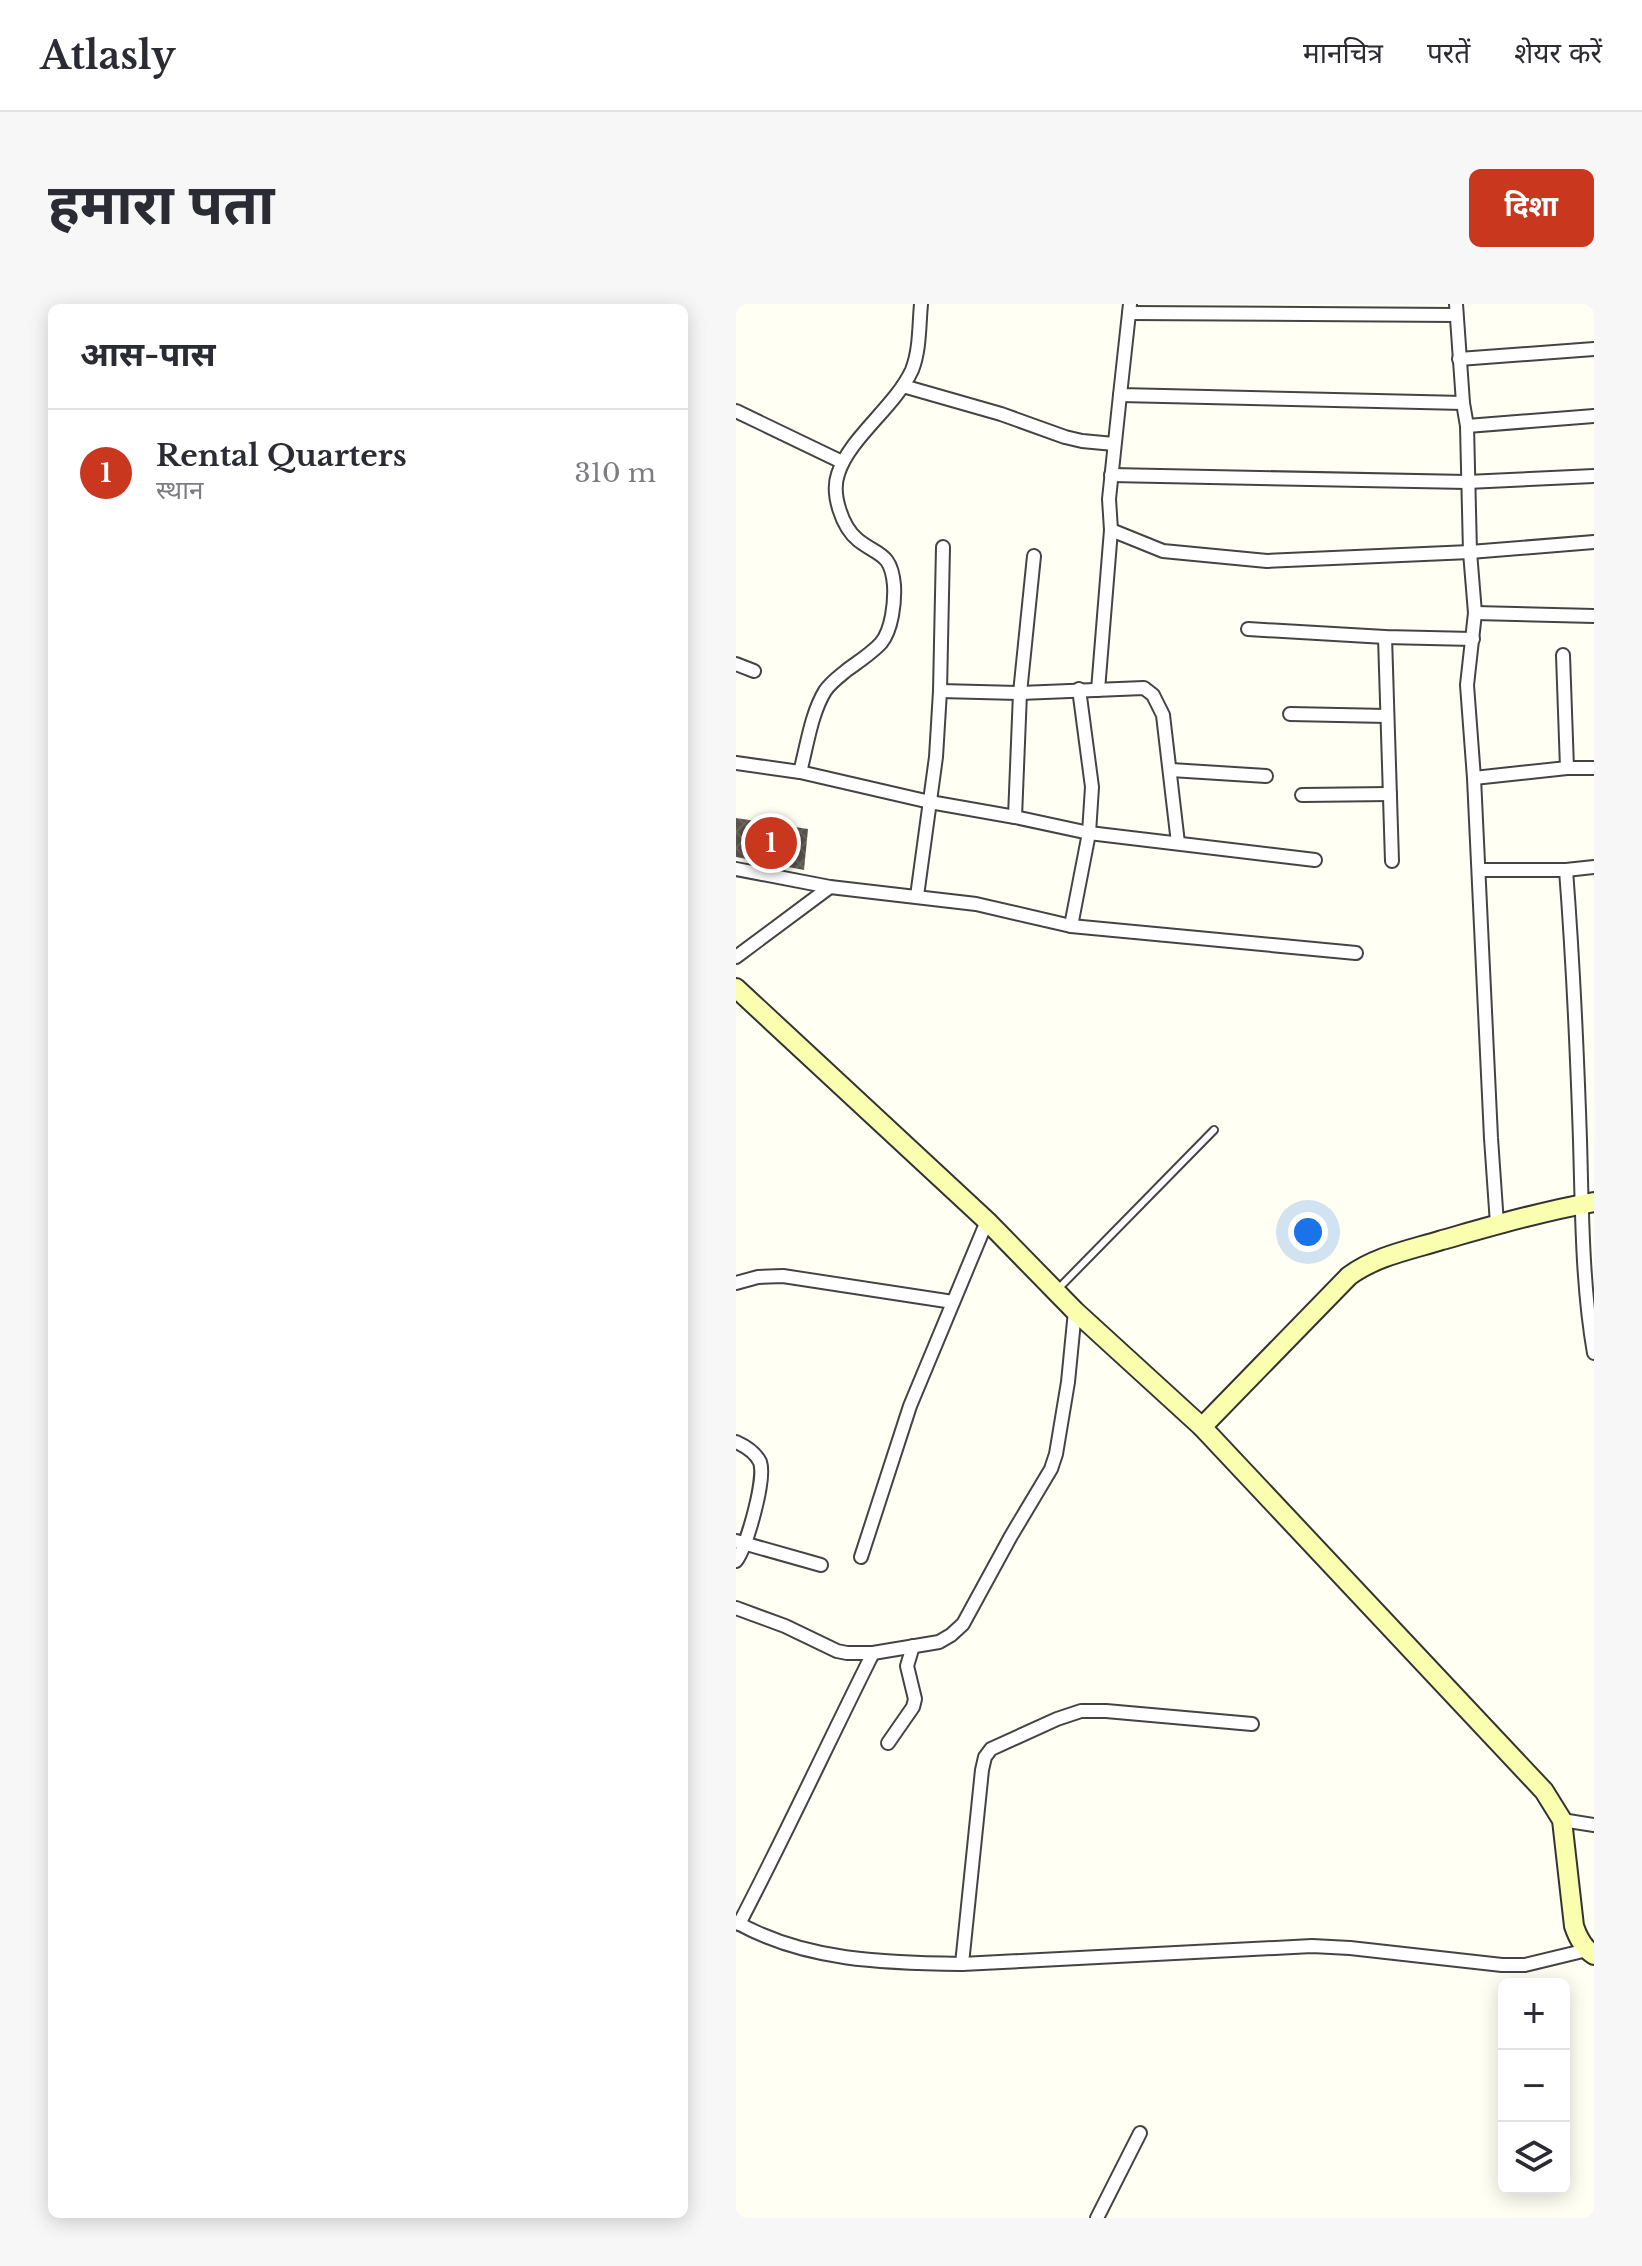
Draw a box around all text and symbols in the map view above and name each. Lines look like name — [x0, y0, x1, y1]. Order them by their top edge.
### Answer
text: Atlasly — [40, 32, 175, 79]
text: मानचित्र — [1303, 36, 1383, 71]
text: परतें — [1427, 36, 1470, 71]
text: शेयर करें — [1514, 36, 1602, 71]
button: दिशा — [1469, 169, 1594, 247]
text: हमारा पता — [48, 170, 274, 239]
text: आस-पास — [80, 333, 216, 375]
text: Rental Quarters — [156, 437, 407, 474]
text: 1 — [100, 457, 112, 489]
text: 310 m — [574, 457, 656, 489]
text: स्थान — [156, 474, 203, 506]
pin: 1 — [745, 813, 797, 873]
your location — [1288, 1212, 1328, 1252]
map controls — [1498, 1978, 1570, 2194]
button: + — [1498, 1978, 1570, 2050]
button: − — [1498, 2050, 1570, 2122]
button: layers — [1498, 2122, 1570, 2194]

